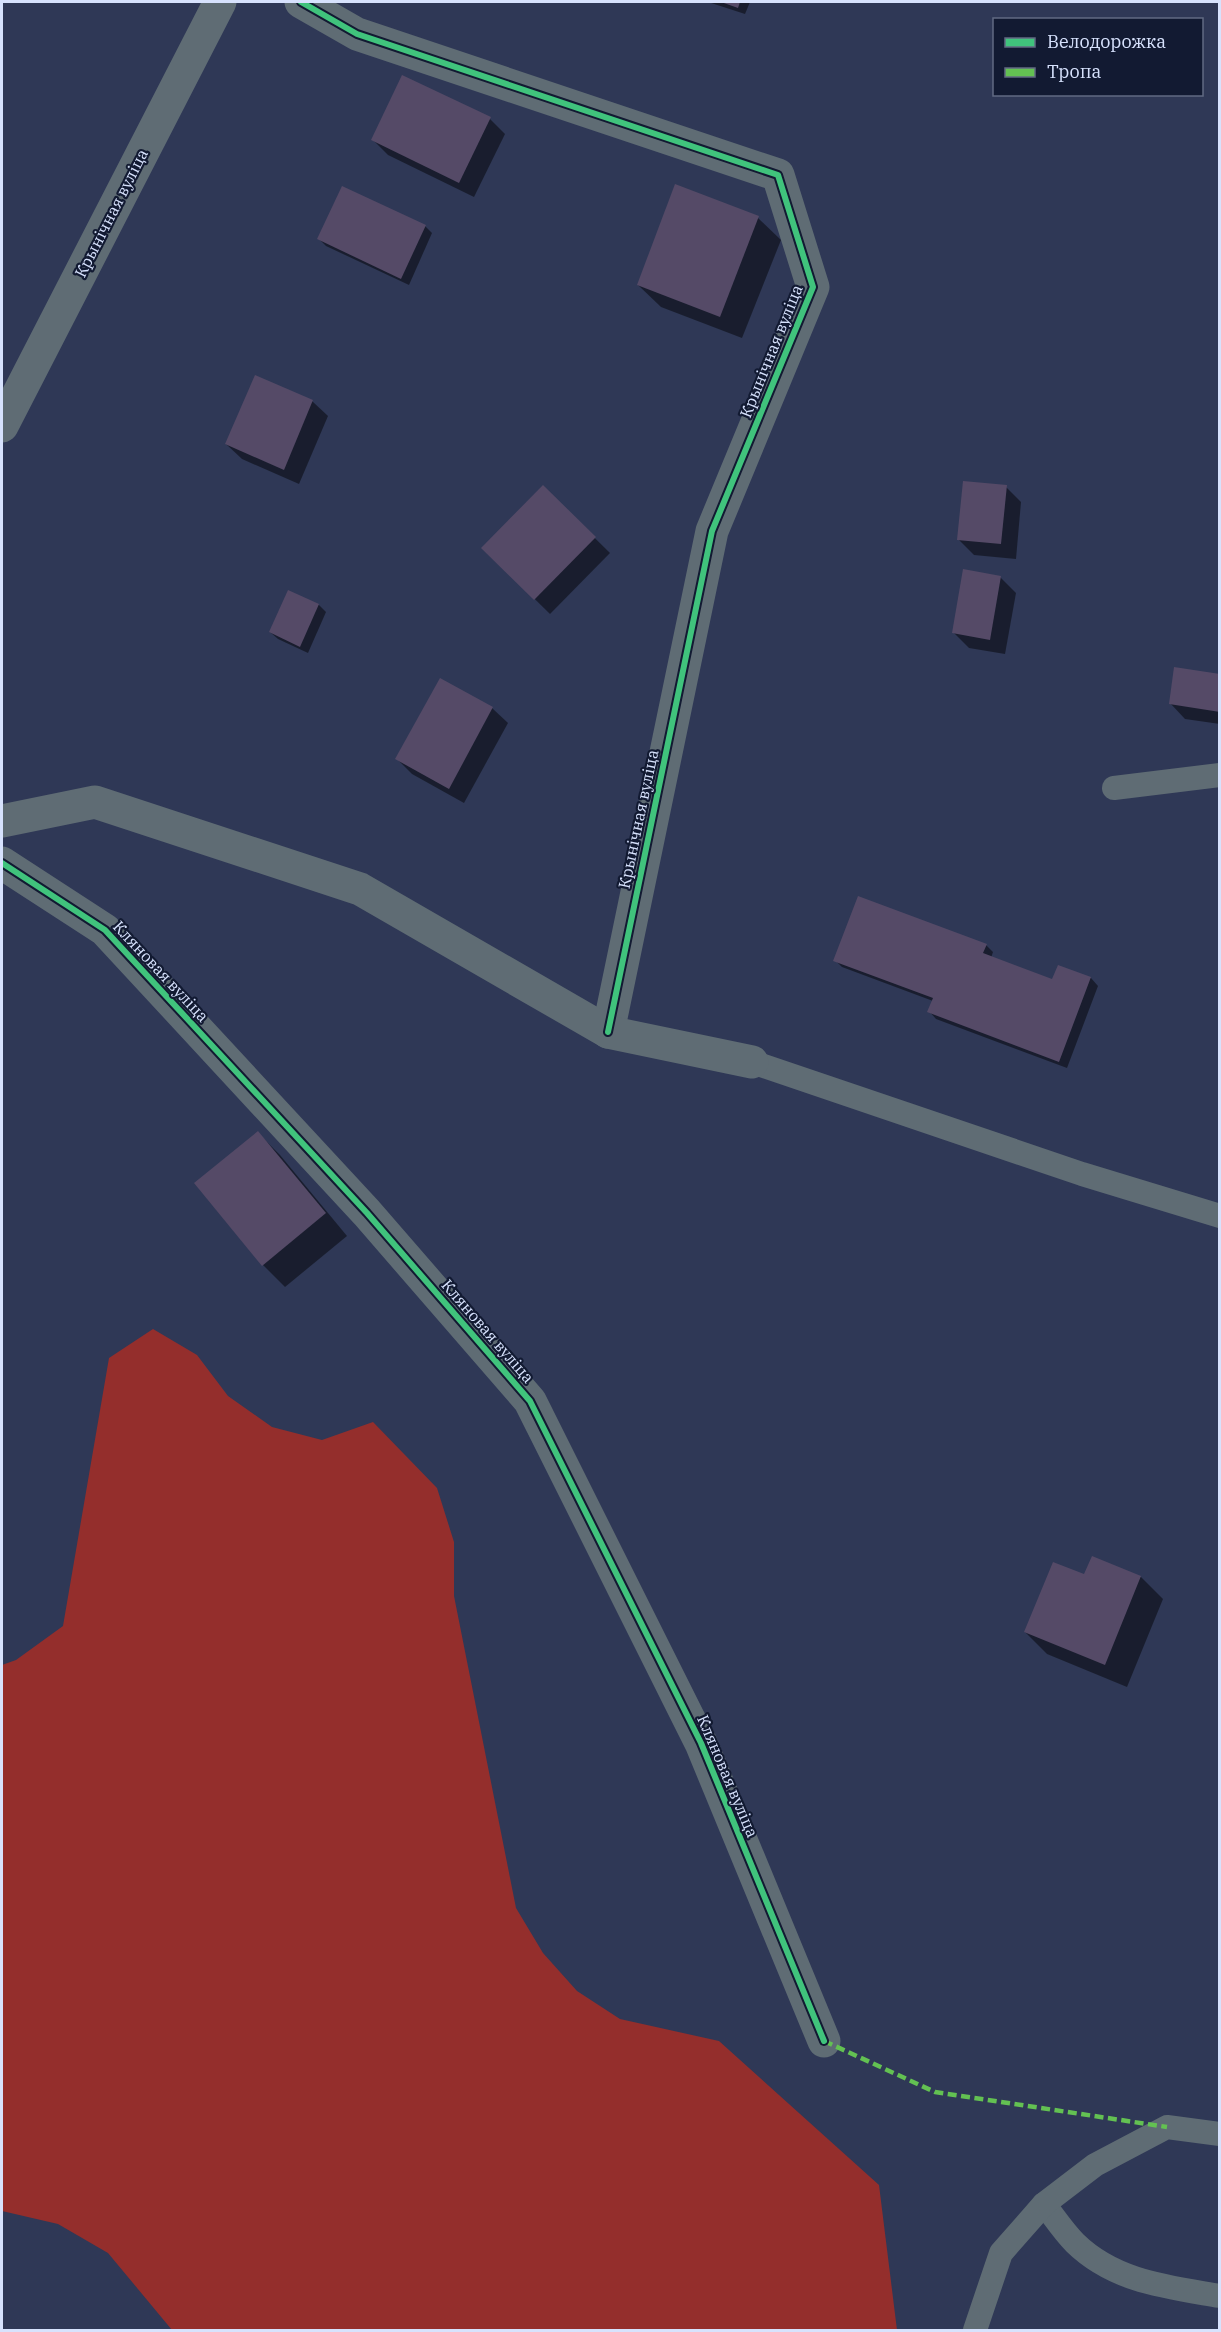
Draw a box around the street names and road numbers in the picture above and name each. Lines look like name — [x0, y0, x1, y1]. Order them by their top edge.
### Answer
street label: Крынічная вуліца — [70, 145, 152, 281]
street label: Крынічная вуліца — [735, 281, 807, 420]
street label: Крынічная вуліца — [613, 747, 663, 890]
street label: Кляновая вуліца — [109, 916, 213, 1026]
street label: Кляновая вуліца — [437, 1275, 539, 1387]
street label: Кляновая вуліца — [693, 1712, 763, 1841]

